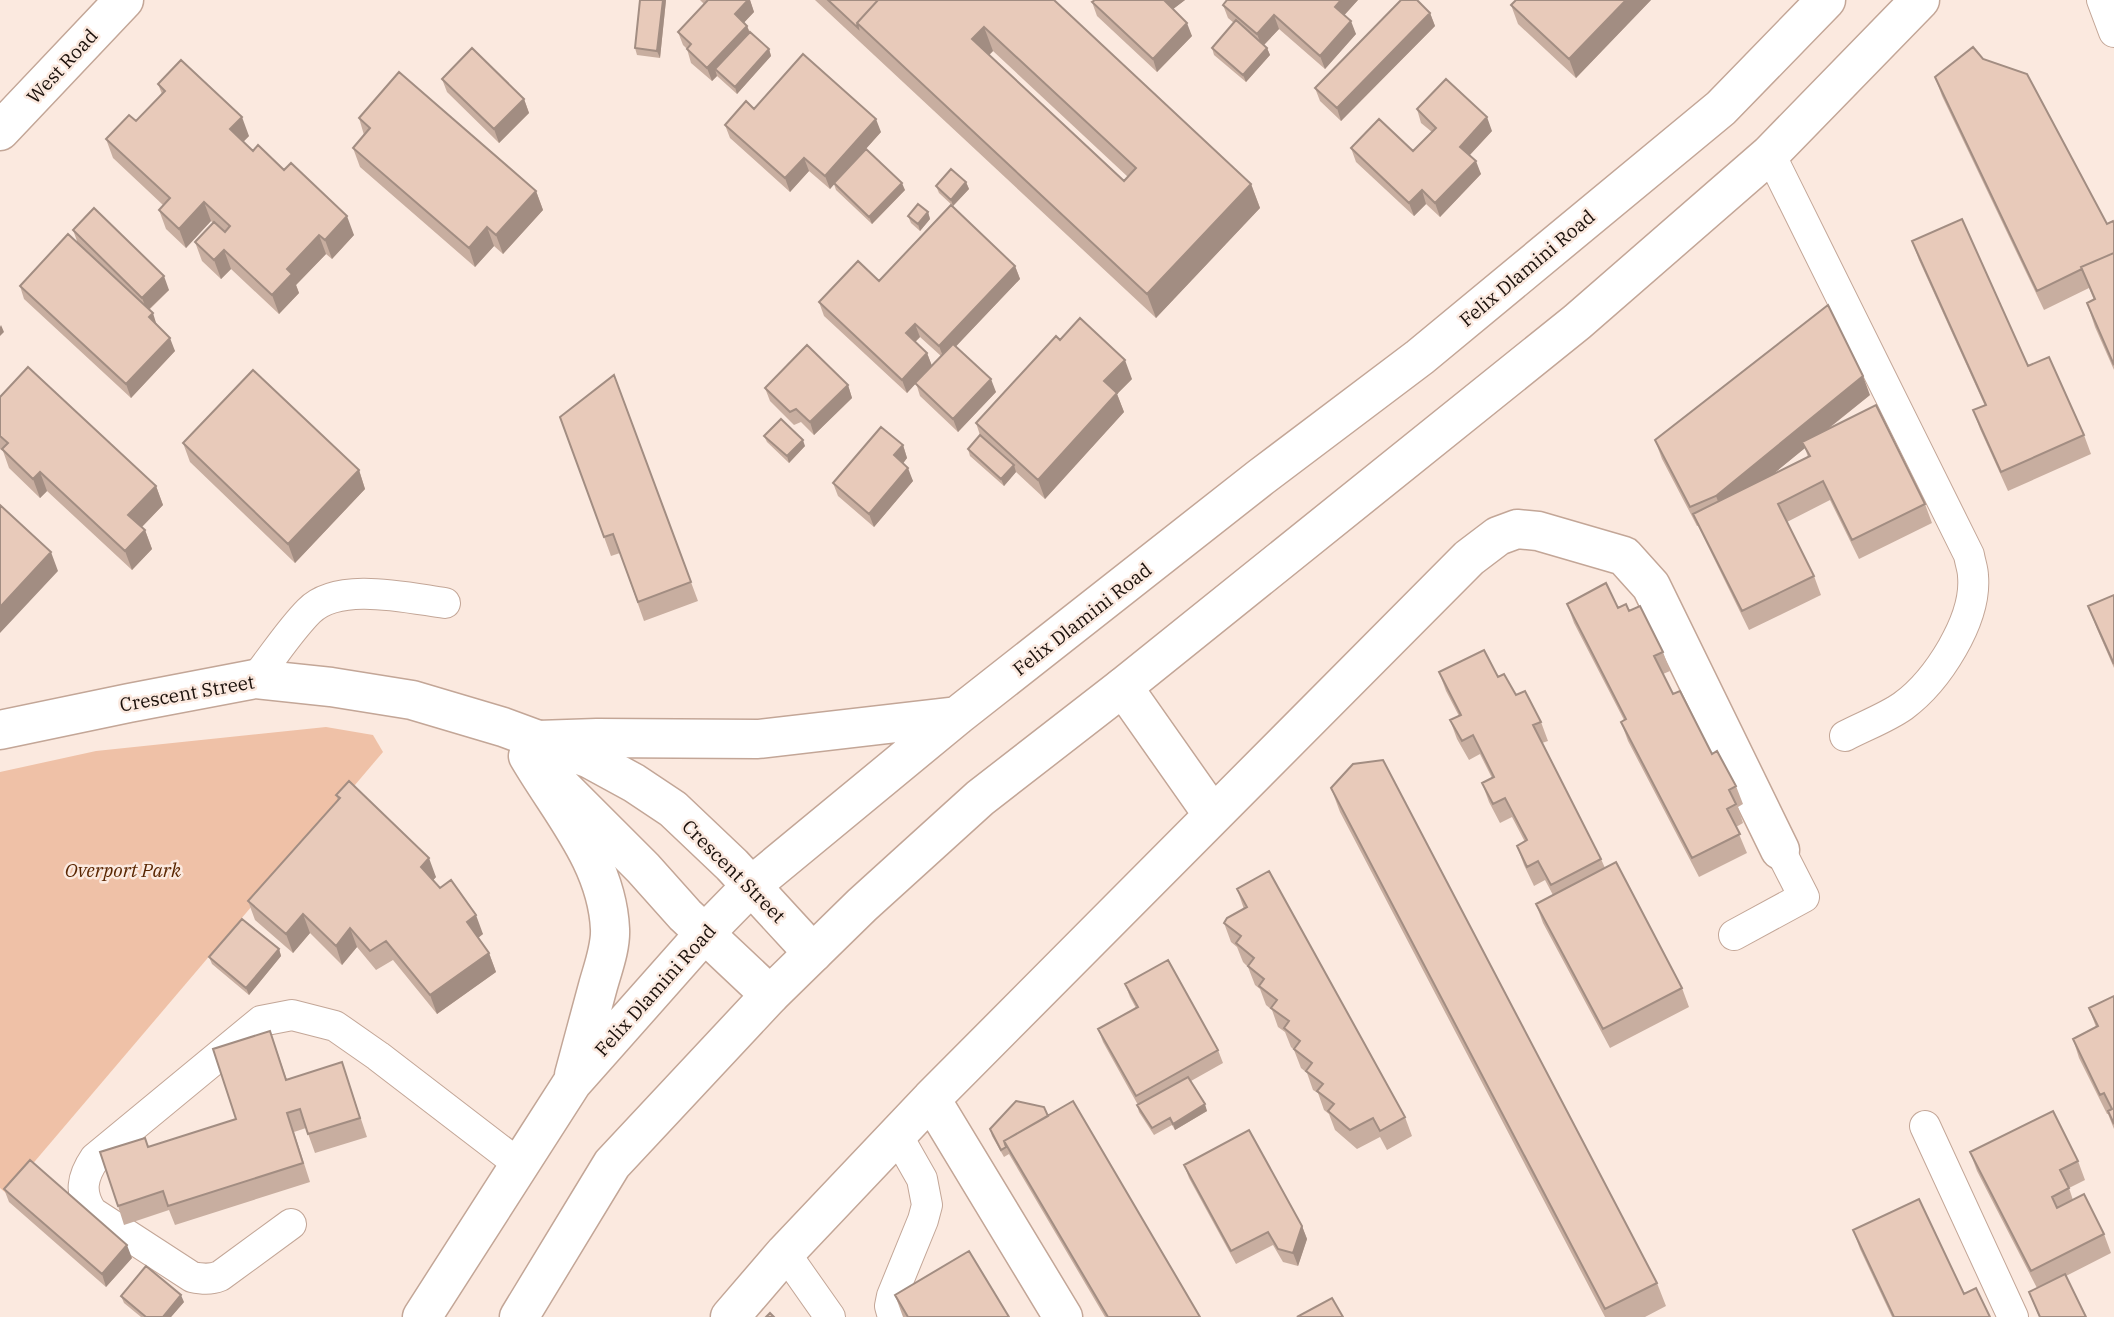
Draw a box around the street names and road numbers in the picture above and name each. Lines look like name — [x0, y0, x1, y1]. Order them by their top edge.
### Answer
street label: West Road — [21, 24, 103, 108]
street label: Felix Dlamini Road — [1454, 204, 1600, 332]
street label: Felix Dlamini Road — [1008, 557, 1156, 681]
street label: Crescent Street — [118, 669, 257, 717]
street label: Crescent Street — [677, 814, 791, 928]
street label: Felix Dlamini Road — [589, 919, 721, 1061]

